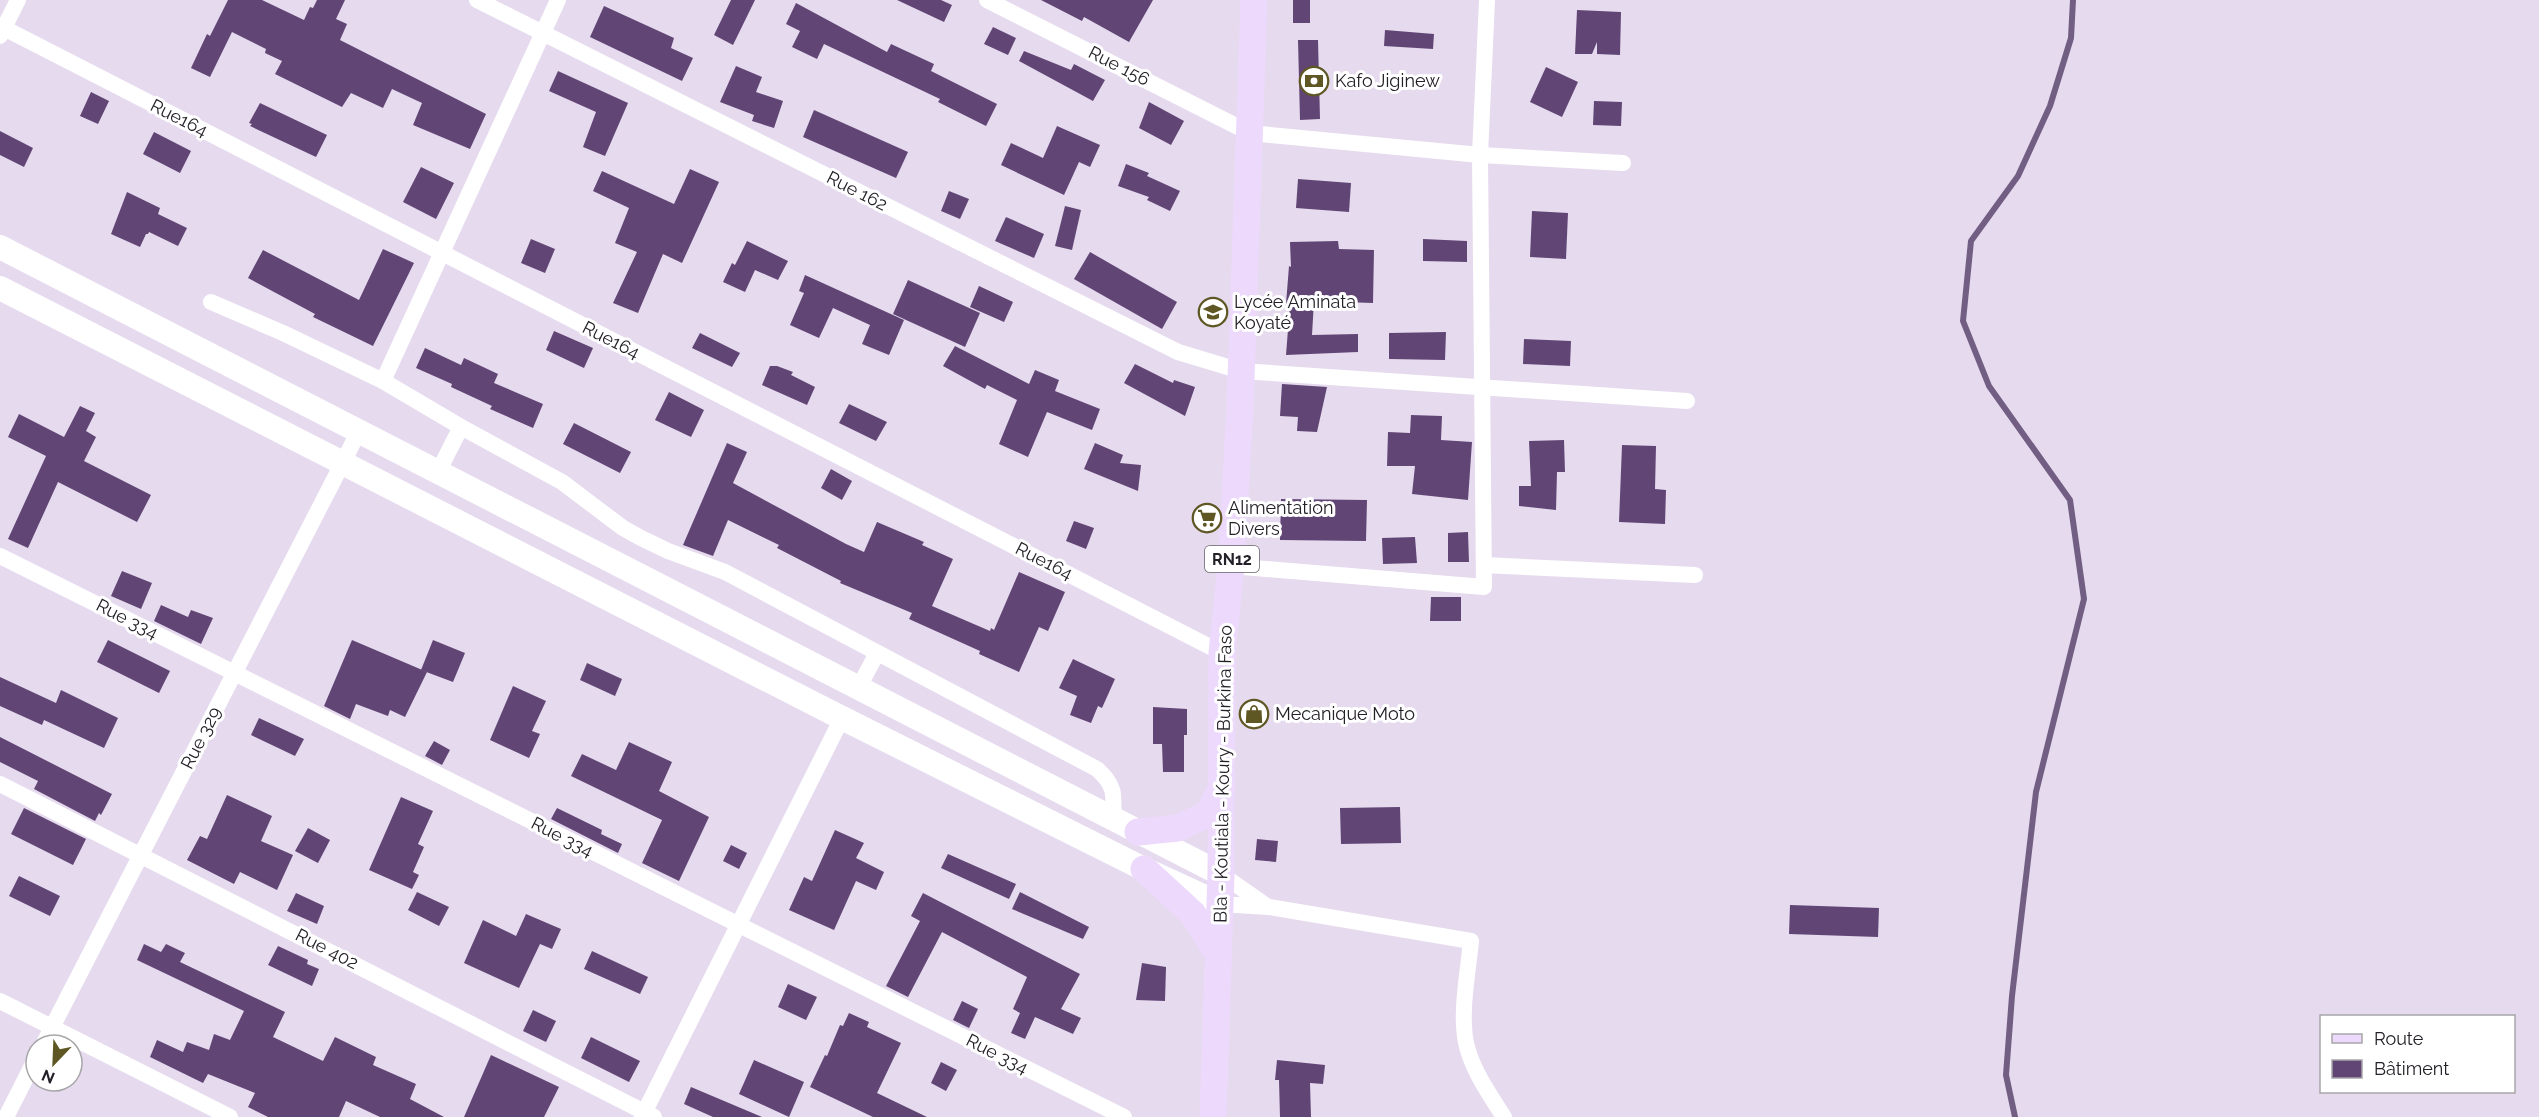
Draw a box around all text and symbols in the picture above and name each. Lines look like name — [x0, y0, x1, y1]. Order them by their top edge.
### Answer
street label: Rue 156 — [1085, 41, 1153, 90]
bank icon: Kafo Jiginew — [1298, 65, 1330, 97]
place label: Kafo Jiginew — [1335, 70, 1440, 91]
street label: Rue164 — [147, 94, 211, 141]
street label: Rue 162 — [823, 166, 891, 215]
place label: Lycée Aminata Koyaté — [1234, 291, 1356, 333]
school or university icon: Lycée Aminata Koyaté — [1197, 296, 1229, 328]
street label: Rue164 — [579, 316, 643, 363]
place label: Alimentation Divers — [1228, 497, 1333, 539]
supermarket icon: Alimentation Divers — [1191, 502, 1223, 534]
street label: Rue164 — [1012, 537, 1076, 584]
road number: RN12 — [1205, 546, 1259, 572]
street label: Rue 334 — [93, 594, 162, 643]
street label: Bla - Koutiala - Koury - Burkina Faso — [1209, 625, 1236, 923]
shop icon: Mecanique Moto — [1238, 698, 1270, 730]
street label: Rue 329 — [176, 703, 225, 772]
place label: Mecanique Moto — [1275, 703, 1415, 724]
street label: Rue 334 — [528, 812, 597, 861]
street label: Rue 402 — [292, 924, 362, 973]
legend — [2320, 1015, 2515, 1093]
text: Route — [2374, 1028, 2424, 1049]
street label: Rue 334 — [963, 1029, 1032, 1078]
north arrow — [24, 1033, 84, 1093]
text: Bâtiment — [2374, 1058, 2449, 1079]
text: N — [39, 1065, 58, 1087]

